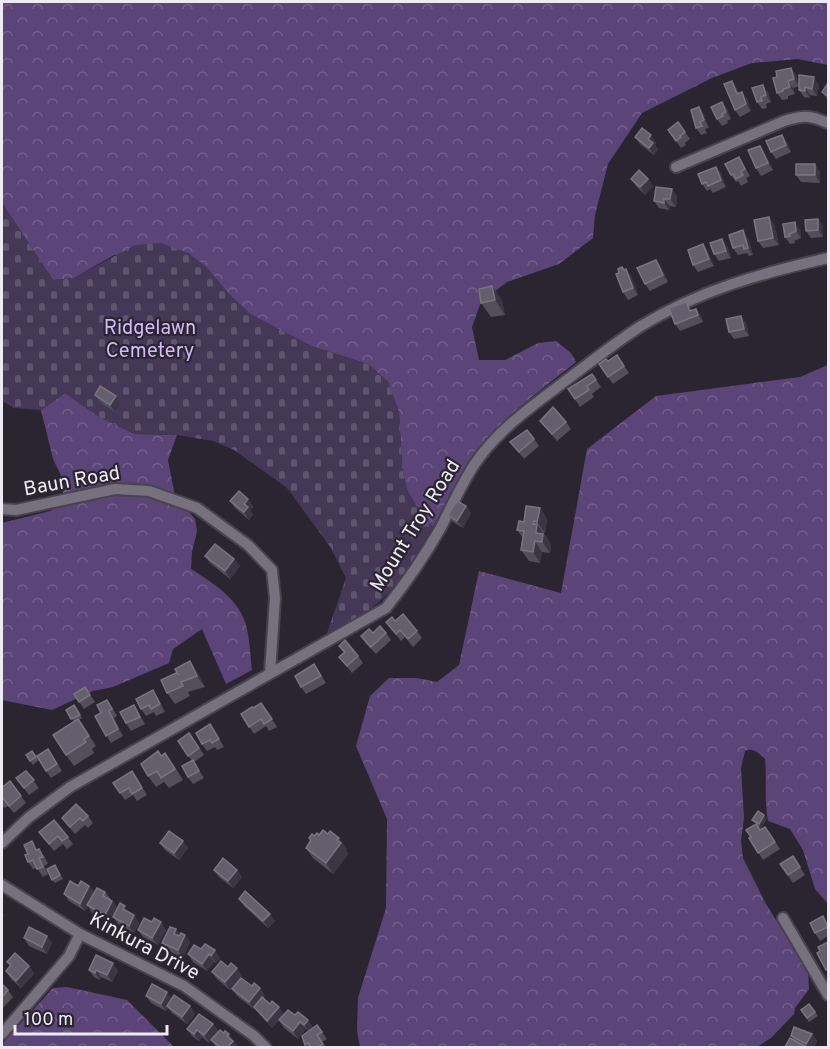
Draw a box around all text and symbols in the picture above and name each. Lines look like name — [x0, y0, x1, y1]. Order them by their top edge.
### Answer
park label: Ridgelawn Cemetery — [104, 316, 196, 365]
street label: Mount Troy Road — [365, 455, 467, 597]
street label: Baun Road — [22, 461, 122, 503]
street label: Kinkura Drive — [84, 907, 204, 987]
scale bar — [15, 998, 166, 1036]
text: 100 m — [24, 1009, 73, 1032]

